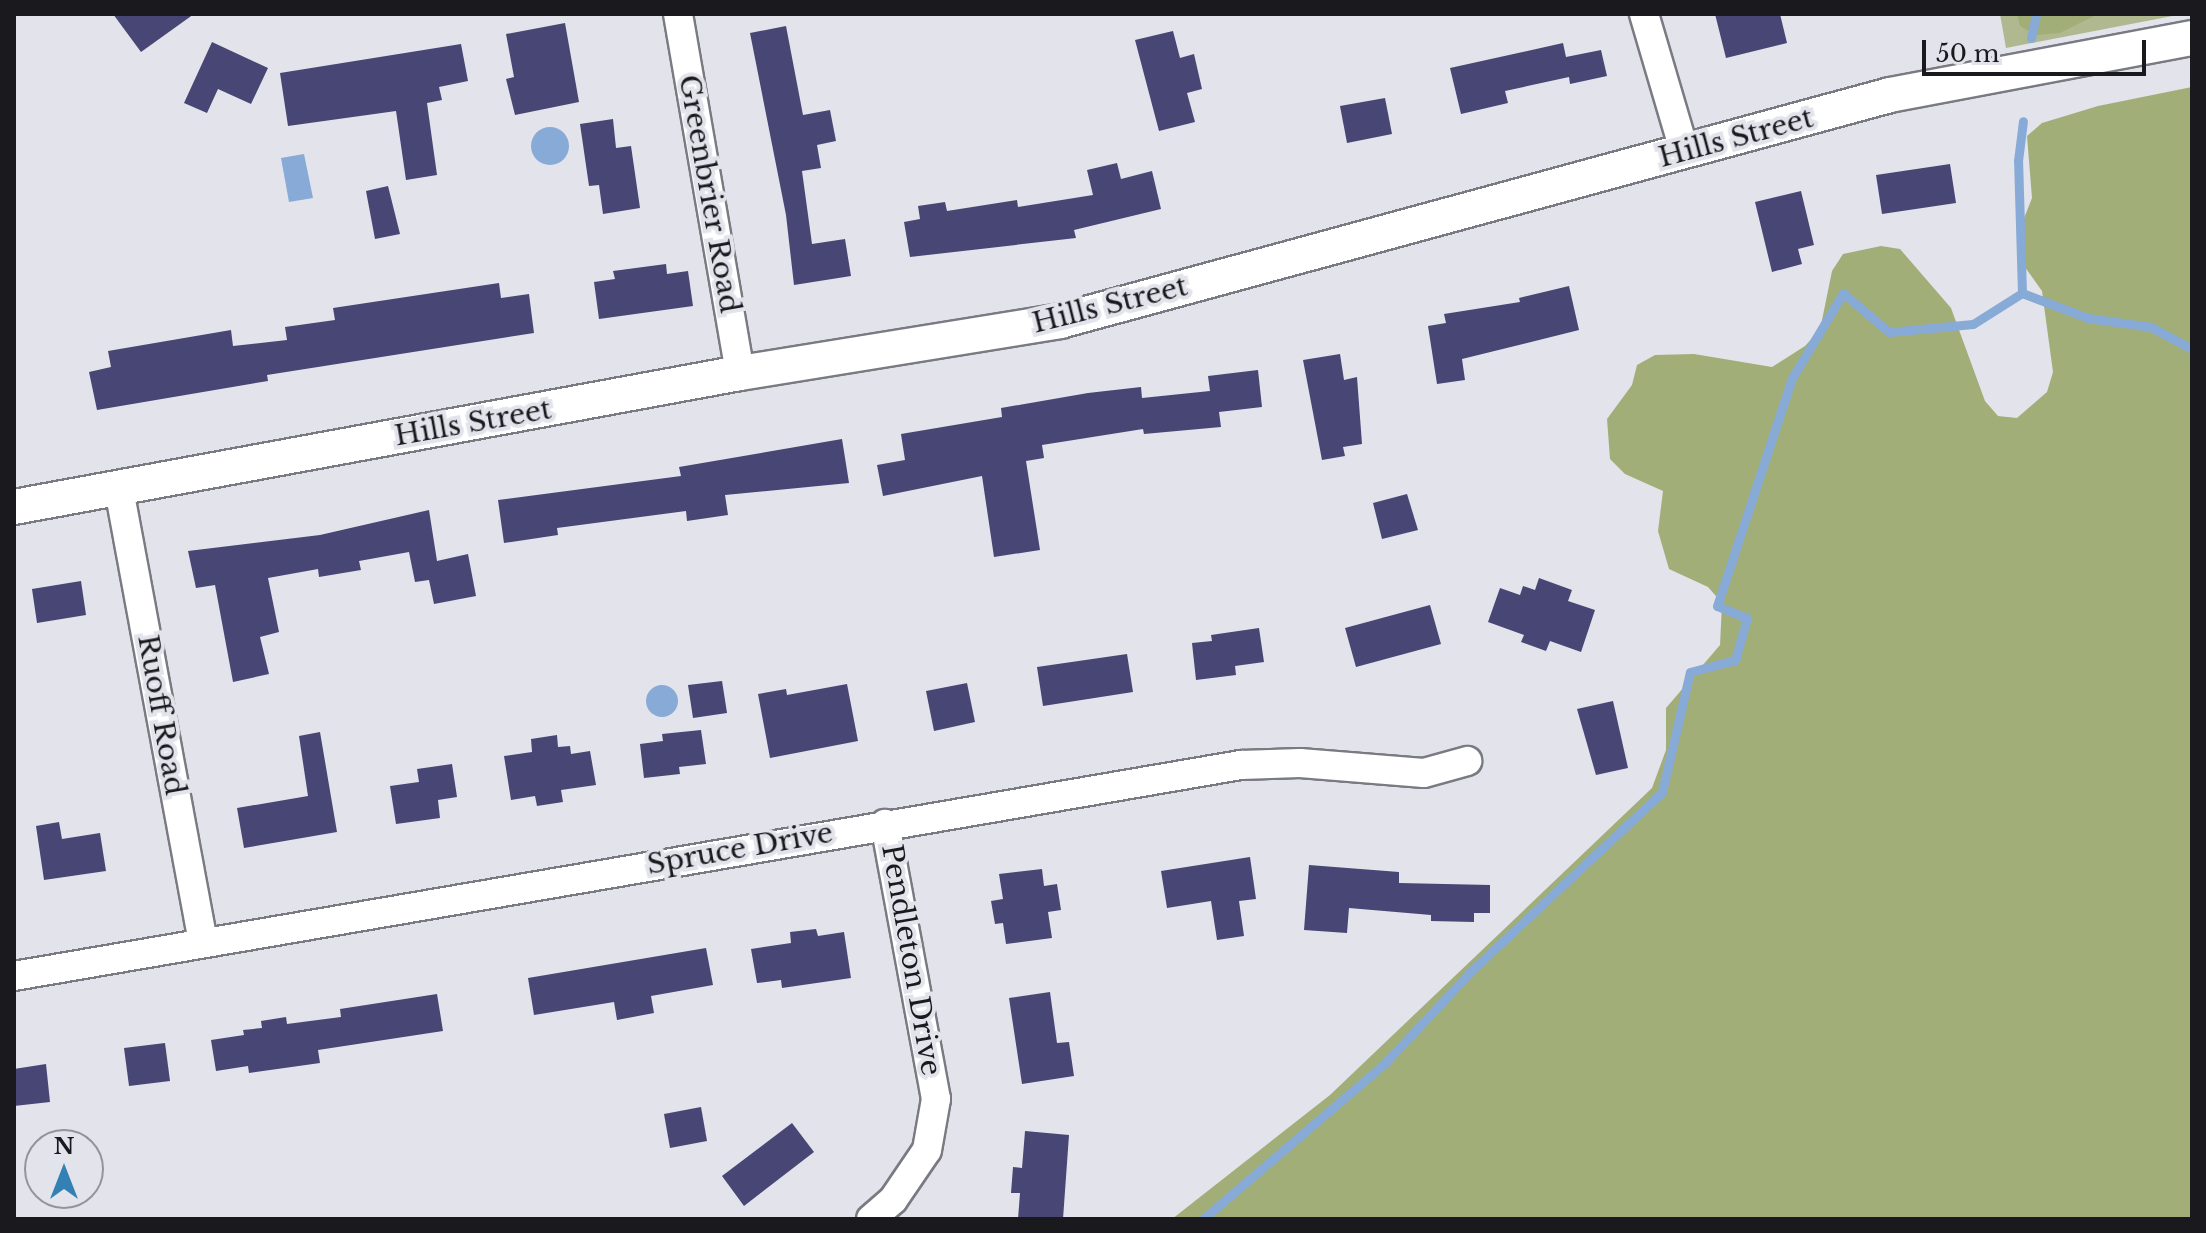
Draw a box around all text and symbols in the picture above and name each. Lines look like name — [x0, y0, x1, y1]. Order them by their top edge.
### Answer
scale bar — [1926, 24, 2150, 74]
text: 50 m — [1936, 39, 1999, 68]
street label: Greenbrier Road — [671, 72, 747, 316]
street label: Hills Street — [1655, 101, 1817, 175]
street label: Hills Street — [1029, 270, 1191, 340]
street label: Hills Street — [392, 393, 554, 453]
street label: Ruoff Road — [130, 632, 192, 798]
street label: Spruce Drive — [644, 816, 836, 882]
street label: Pendleton Drive — [874, 842, 948, 1078]
north arrow — [24, 1129, 104, 1209]
text: N — [54, 1133, 74, 1160]

